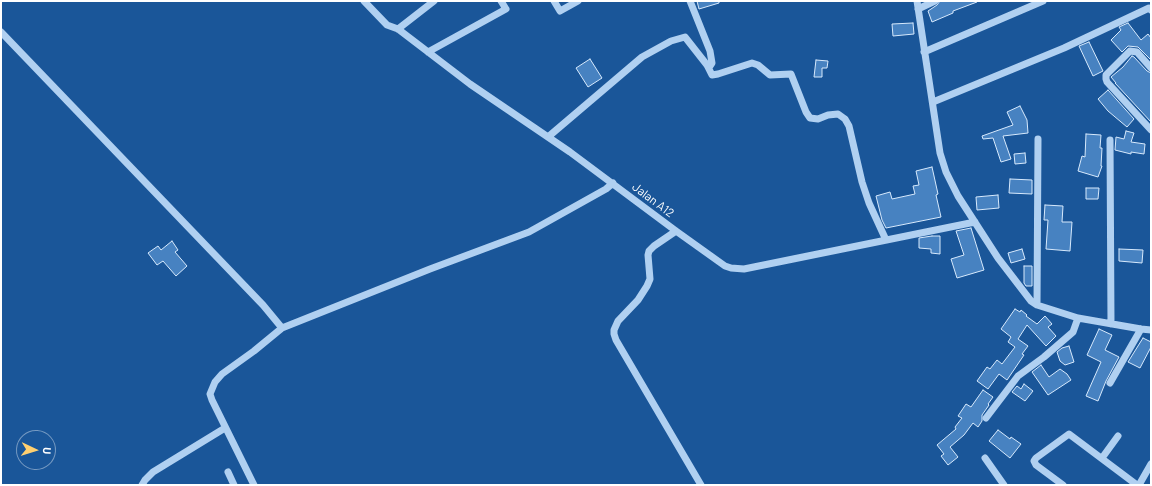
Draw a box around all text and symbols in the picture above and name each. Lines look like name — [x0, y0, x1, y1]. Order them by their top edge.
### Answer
street label: Jalan A12 — [629, 180, 677, 220]
north arrow — [16, 430, 56, 470]
text: U — [41, 447, 54, 455]

